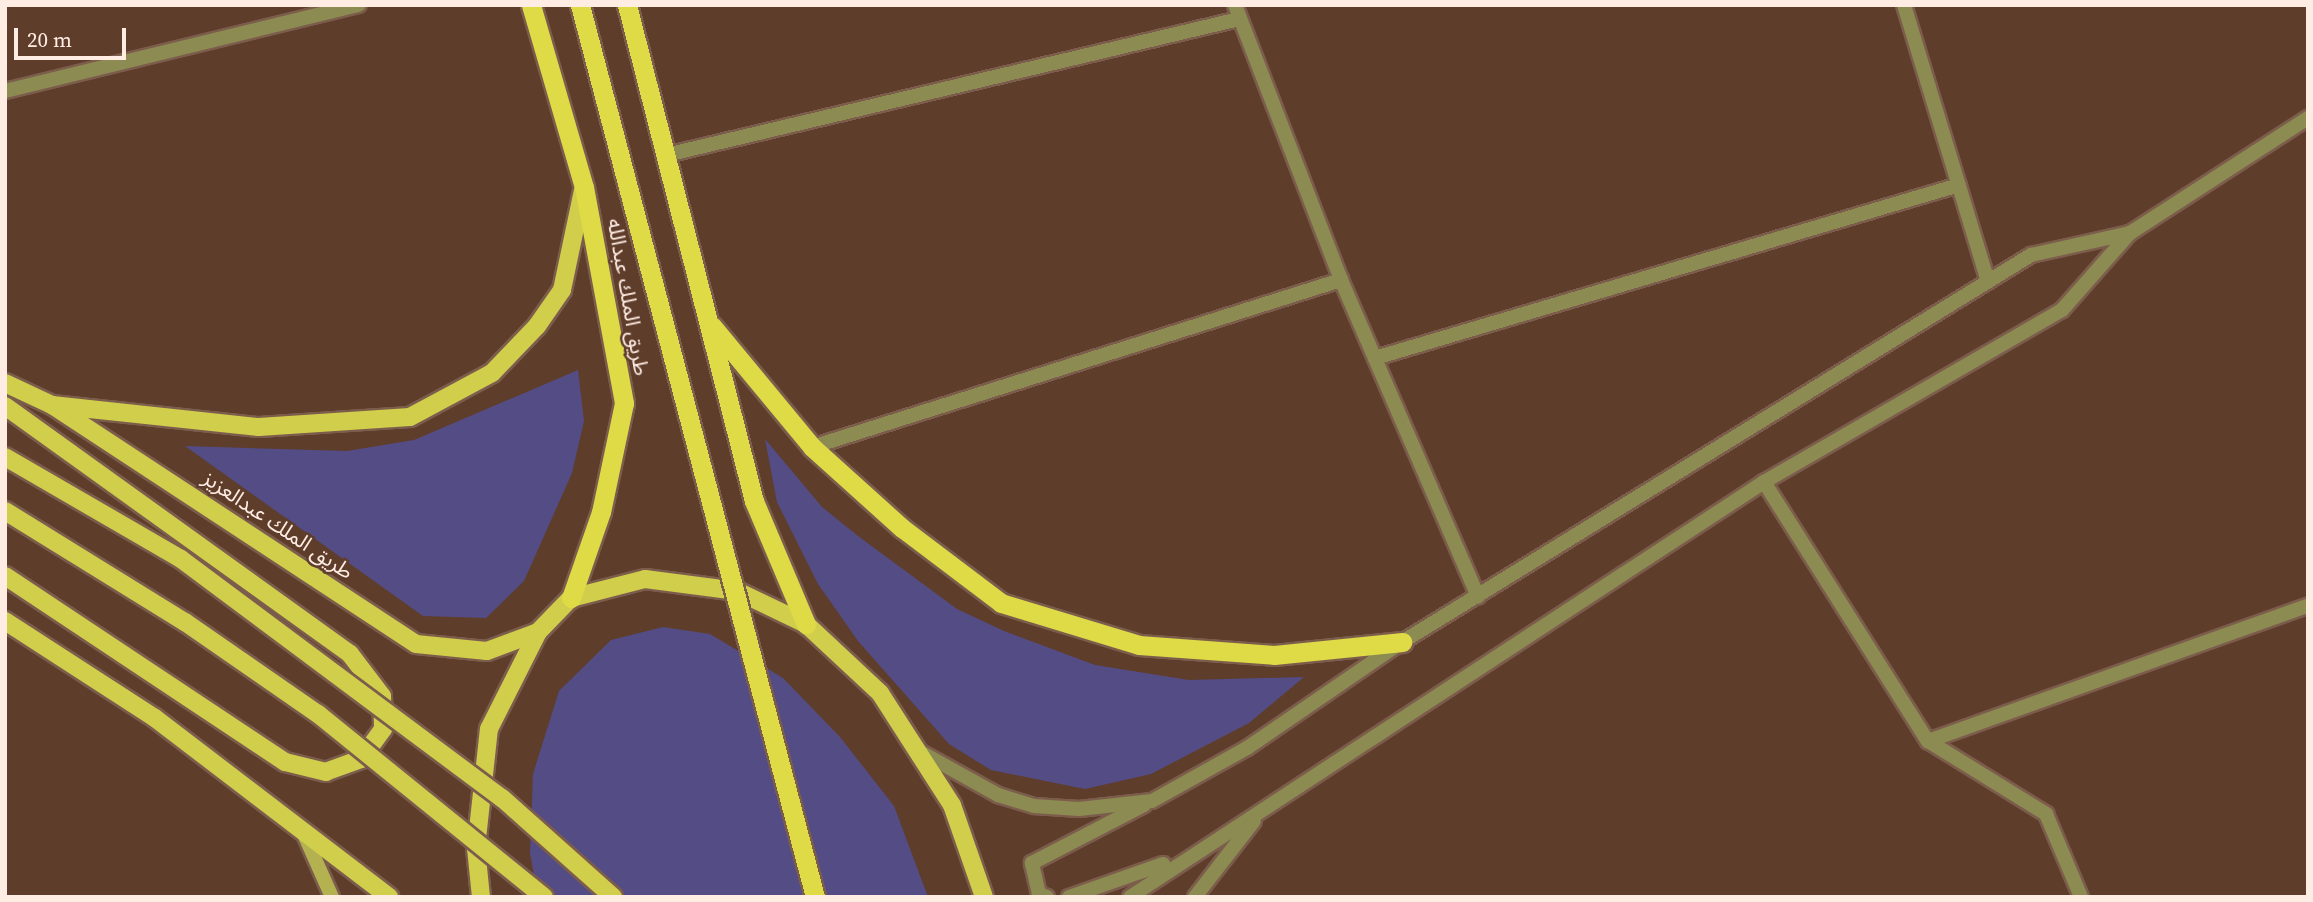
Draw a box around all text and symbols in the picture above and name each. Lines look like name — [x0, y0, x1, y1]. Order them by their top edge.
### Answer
scale bar — [18, 14, 130, 58]
text: 20 m — [27, 25, 72, 54]
street label: طريق الملك عبدالله — [602, 216, 654, 378]
street label: طريق الملك عبدالعزيز — [198, 465, 358, 585]

